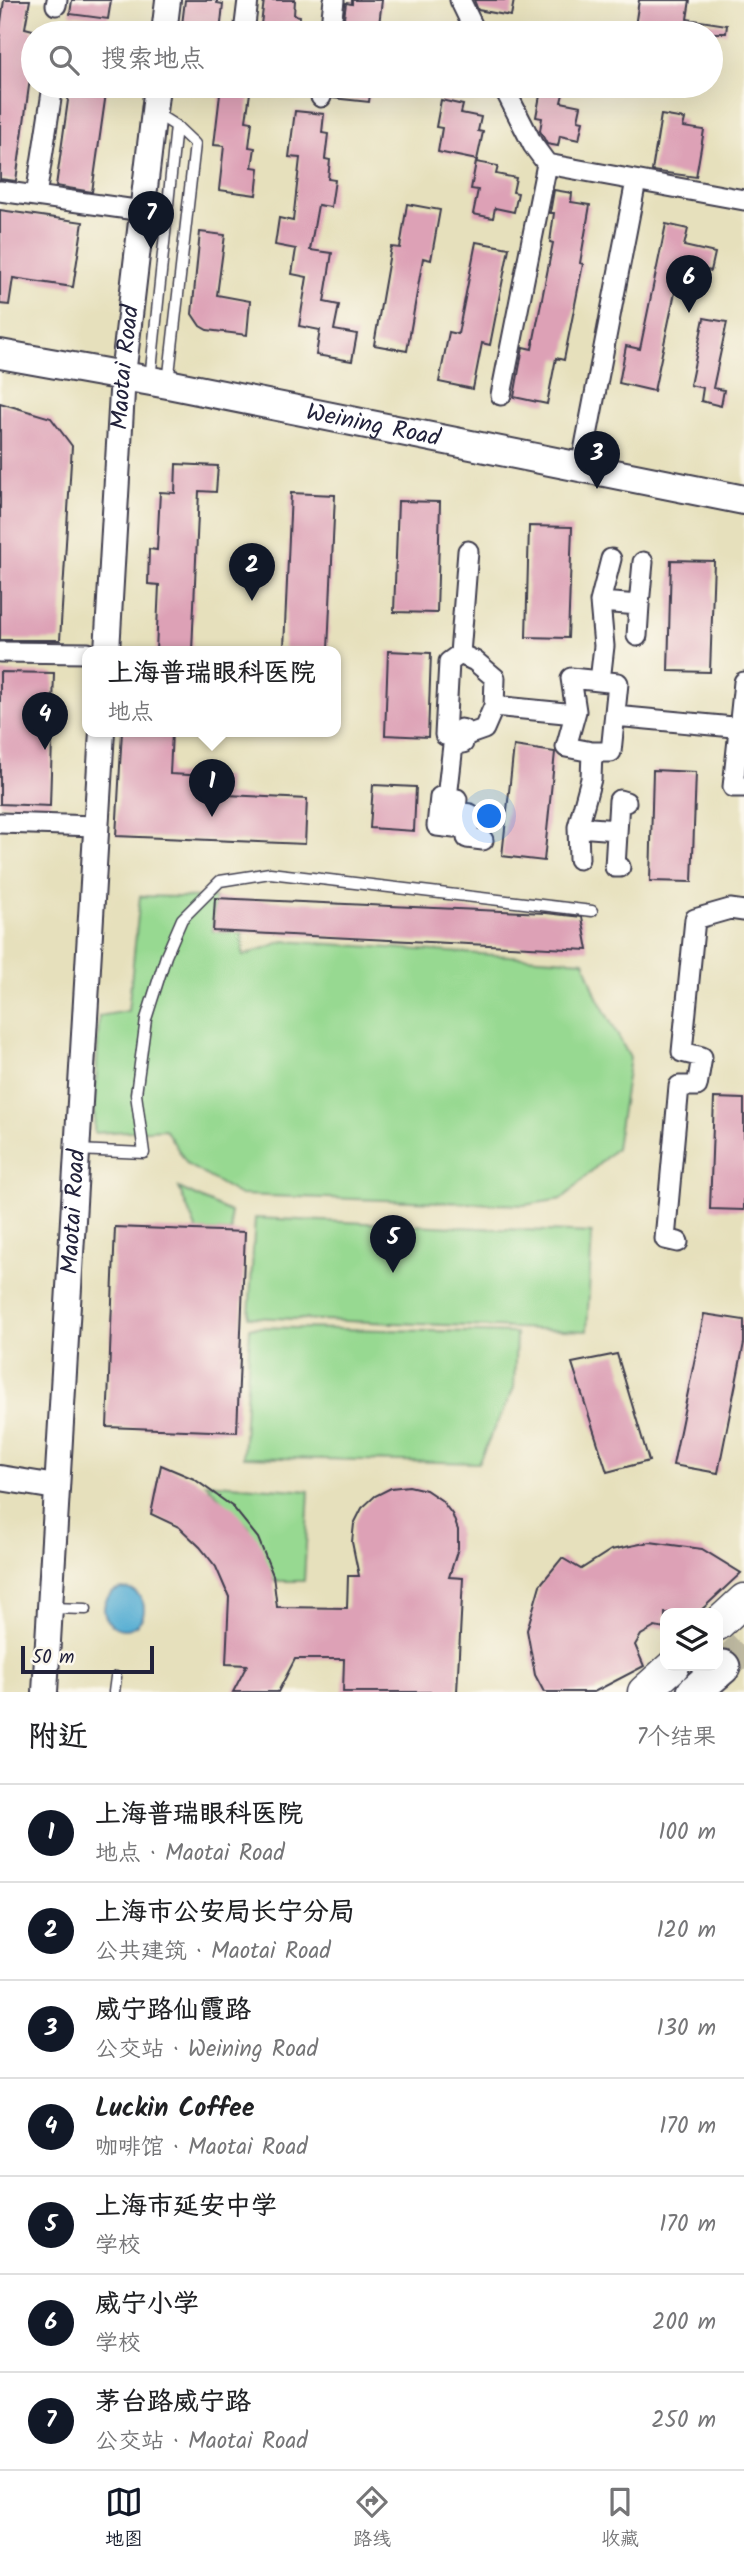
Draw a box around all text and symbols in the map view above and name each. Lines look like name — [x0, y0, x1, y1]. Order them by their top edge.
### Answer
search box — [21, 21, 723, 98]
text: 搜索地点 — [101, 39, 205, 81]
icon: search — [45, 41, 83, 79]
pin: 7 — [128, 191, 174, 249]
pin: 6 — [666, 255, 712, 313]
street label: Maotai Road — [100, 302, 151, 431]
street label: Weining Road — [303, 393, 445, 458]
pin: 3 — [574, 431, 620, 489]
pin: 2 — [229, 543, 275, 601]
popup — [82, 646, 341, 737]
text: 上海普瑞眼科医院 — [107, 653, 316, 695]
pin: 4 — [22, 692, 68, 750]
text: 地点 — [107, 695, 153, 731]
pin: 1 — [189, 759, 235, 817]
your location — [472, 799, 506, 833]
street label: Maotai Road — [50, 1147, 97, 1275]
pin: 5 — [370, 1215, 416, 1273]
map controls — [660, 1608, 723, 1671]
button: layers — [660, 1608, 723, 1671]
scale bar — [21, 1643, 154, 1675]
text: 50 m — [32, 1643, 74, 1673]
text: 附近 — [28, 1714, 88, 1762]
text: 7个结果 — [636, 1720, 716, 1756]
text: 上海普瑞眼科医院 — [95, 1794, 303, 1836]
text: 1 — [48, 1815, 54, 1851]
text: 100 m — [658, 1815, 716, 1851]
text: 地点 · Maotai Road — [95, 1836, 285, 1872]
text: 上海市公安局长宁分局 — [95, 1892, 355, 1934]
text: 2 — [44, 1913, 58, 1949]
text: 120 m — [656, 1913, 716, 1949]
text: 公共建筑 · Maotai Road — [95, 1934, 331, 1970]
text: 威宁路仙霞路 — [95, 1990, 251, 2032]
text: 3 — [45, 2011, 57, 2047]
text: 130 m — [657, 2011, 716, 2047]
text: 公交站 · Weining Road — [95, 2032, 318, 2068]
text: Luckin Coffee — [95, 2088, 254, 2130]
text: 4 — [45, 2109, 57, 2145]
text: 170 m — [659, 2109, 716, 2145]
text: 咖啡馆 · Maotai Road — [95, 2130, 308, 2166]
text: 上海市延安中学 — [95, 2186, 277, 2228]
text: 5 — [45, 2207, 57, 2243]
text: 170 m — [659, 2207, 716, 2243]
text: 学校 — [95, 2228, 141, 2264]
text: 威宁小学 — [95, 2284, 199, 2326]
text: 6 — [45, 2305, 57, 2341]
text: 200 m — [652, 2305, 716, 2341]
text: 学校 — [95, 2326, 141, 2362]
text: 茅台路威宁路 — [95, 2382, 251, 2424]
text: 7 — [46, 2403, 56, 2439]
text: 250 m — [651, 2403, 716, 2439]
text: 公交站 · Maotai Road — [95, 2424, 308, 2460]
tab: 地图 — [105, 2483, 143, 2555]
tab: 路线 — [353, 2483, 391, 2555]
tab: 收藏 — [601, 2483, 639, 2555]

